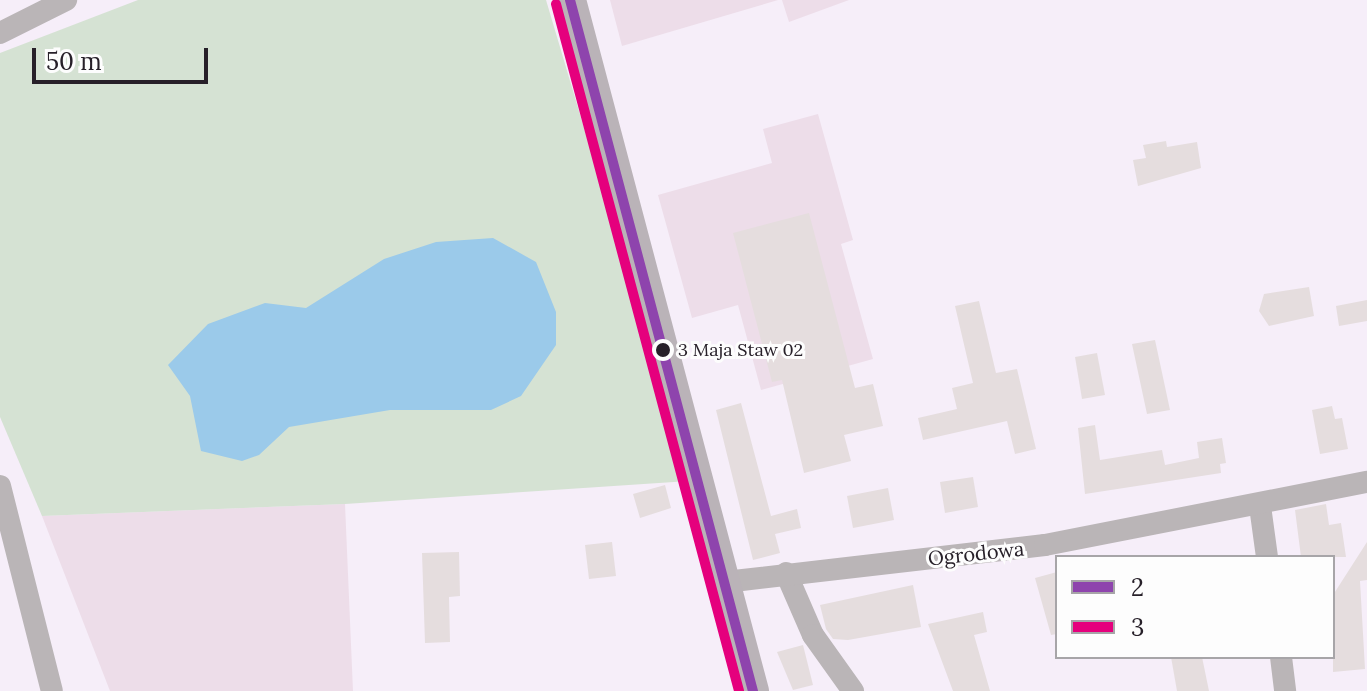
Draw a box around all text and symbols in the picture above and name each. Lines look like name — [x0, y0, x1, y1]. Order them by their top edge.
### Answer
scale bar — [36, 32, 212, 82]
text: 50 m — [46, 46, 102, 77]
place label: 3 Maja Staw 02 — [678, 339, 803, 361]
marker: 3 Maja Staw 02 — [655, 342, 671, 358]
street label: Ogrodowa — [927, 536, 1025, 570]
legend — [1055, 555, 1335, 659]
text: 2 — [1131, 572, 1144, 603]
text: 3 — [1131, 612, 1144, 643]

